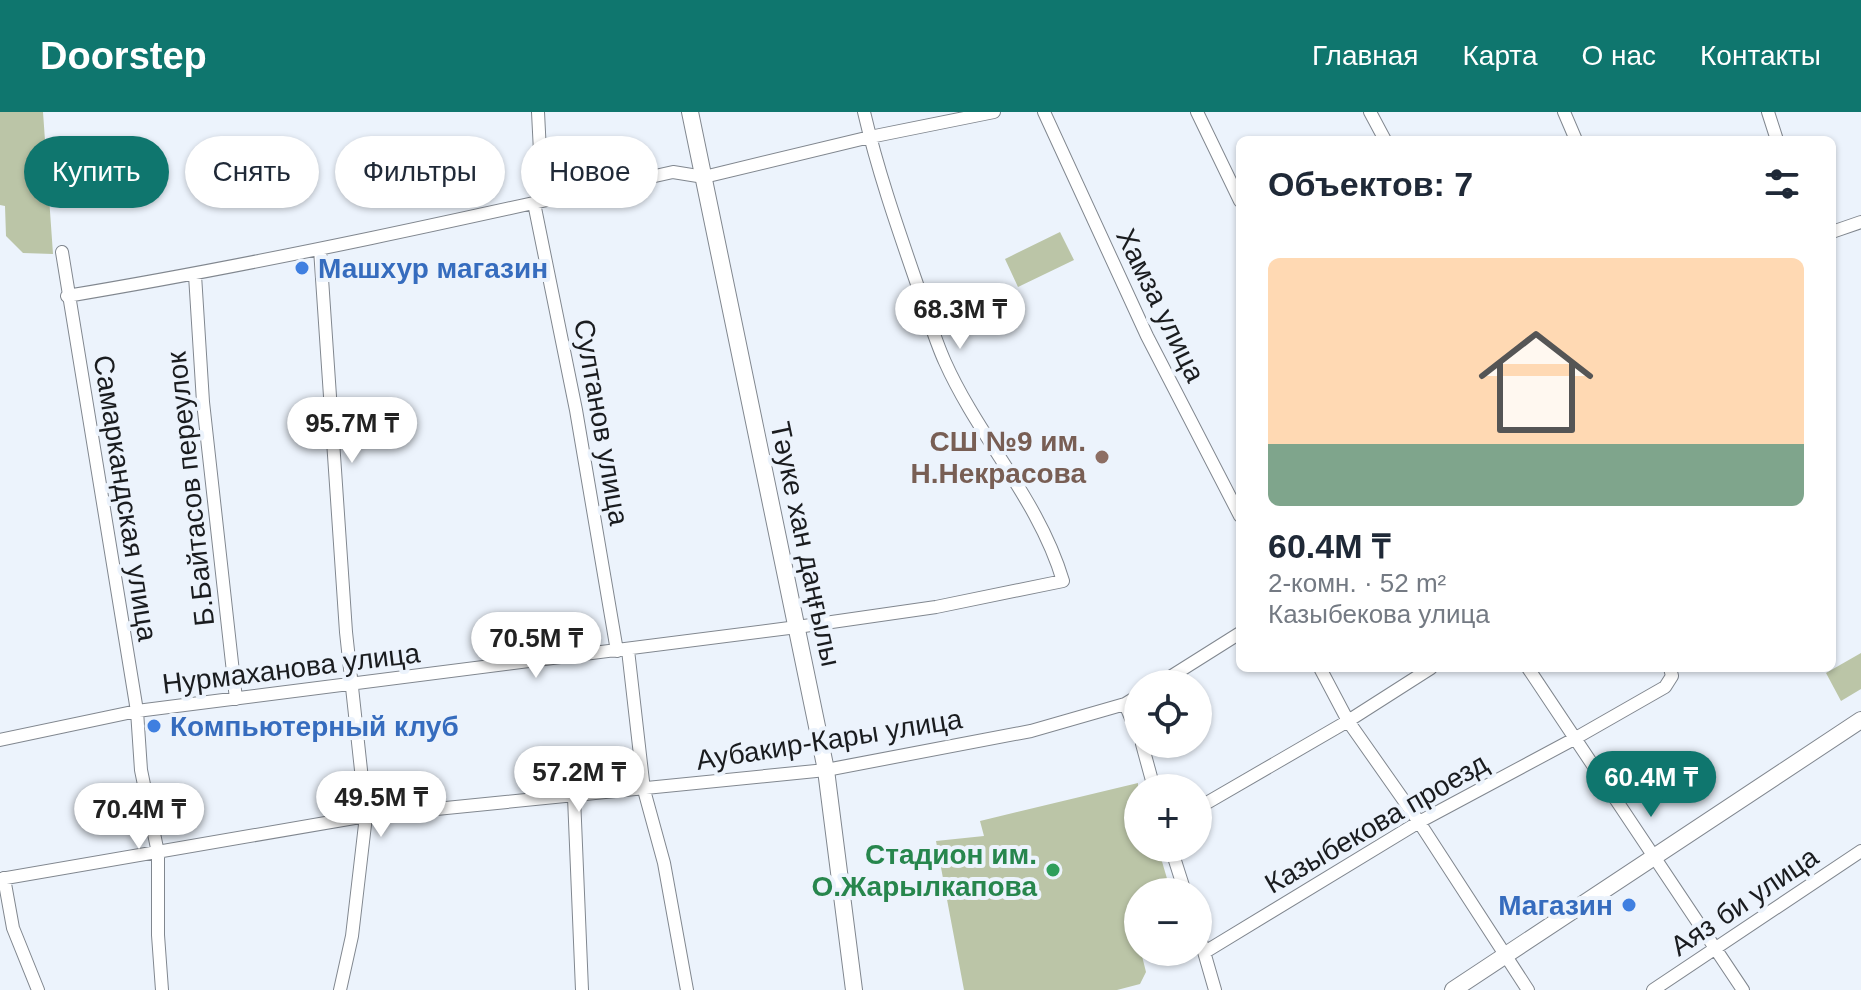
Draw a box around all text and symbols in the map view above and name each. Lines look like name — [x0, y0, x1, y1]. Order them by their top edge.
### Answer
text: Doorstep — [40, 35, 207, 77]
text: Главная — [1312, 40, 1419, 71]
text: Карта — [1463, 40, 1537, 71]
text: О нас — [1581, 40, 1656, 71]
text: Контакты — [1700, 40, 1821, 71]
chip: Купить — [24, 136, 169, 208]
chip: Снять — [185, 136, 319, 208]
chip: Фильтры — [335, 136, 505, 208]
chip: Новое — [521, 136, 658, 208]
icon: filters — [1760, 162, 1804, 206]
text: Объектов: 7 — [1268, 165, 1473, 203]
street label: Хамза улица — [1110, 224, 1211, 387]
place label: Машхур магазин — [318, 253, 548, 284]
marker: Машхур магазин — [293, 259, 311, 277]
pin: 68.3M ₸ — [886, 283, 1034, 351]
text: 68.3M ₸ — [913, 294, 1007, 324]
icon: home — [1464, 310, 1608, 454]
street label: Султанов улица — [568, 317, 635, 528]
street label: Б.Байтасов переулок — [161, 349, 220, 628]
street label: Самаркандская улица — [88, 353, 163, 644]
pin: 95.7M ₸ — [278, 397, 426, 465]
text: 95.7M ₸ — [305, 408, 399, 438]
street label: Тәуке хан даңғылы — [764, 419, 847, 669]
place label: СШ №9 им. Н.Некрасова — [910, 426, 1086, 489]
marker: СШ №9 им. Н.Некрасова — [1093, 448, 1111, 466]
text: 60.4M ₸ — [1268, 527, 1391, 565]
text: 2-комн. · 52 m² — [1268, 568, 1446, 598]
text: Казыбекова улица — [1268, 599, 1490, 629]
pin: 70.5M ₸ — [462, 612, 610, 680]
text: 70.5M ₸ — [489, 623, 583, 653]
street label: Нурмаханова улица — [160, 637, 422, 700]
map controls — [1124, 670, 1212, 966]
button: locate — [1124, 670, 1212, 758]
street label: Аубакир-Кары улица — [694, 703, 965, 776]
place label: Компьютерный клуб — [170, 711, 459, 742]
marker: Компьютерный клуб — [145, 717, 163, 735]
pin: 57.2M ₸ — [505, 746, 653, 814]
street label: Казыбекова проезд — [1260, 747, 1493, 900]
pin: 60.4M ₸ — [1577, 751, 1725, 819]
text: 57.2M ₸ — [532, 757, 626, 787]
text: 60.4M ₸ — [1604, 762, 1698, 792]
pin: 49.5M ₸ — [307, 771, 455, 839]
button: + — [1124, 774, 1212, 862]
text: 49.5M ₸ — [334, 782, 428, 812]
pin: 70.4M ₸ — [65, 783, 213, 851]
text: 70.4M ₸ — [92, 794, 186, 824]
place label: Стадион им. О.Жарылкапова — [811, 839, 1037, 902]
street label: Аяз би улица — [1665, 841, 1824, 962]
marker: Стадион им. О.Жарылкапова — [1044, 861, 1062, 879]
button: − — [1124, 878, 1212, 966]
place label: Магазин — [1498, 890, 1613, 921]
marker: Магазин — [1620, 896, 1638, 914]

